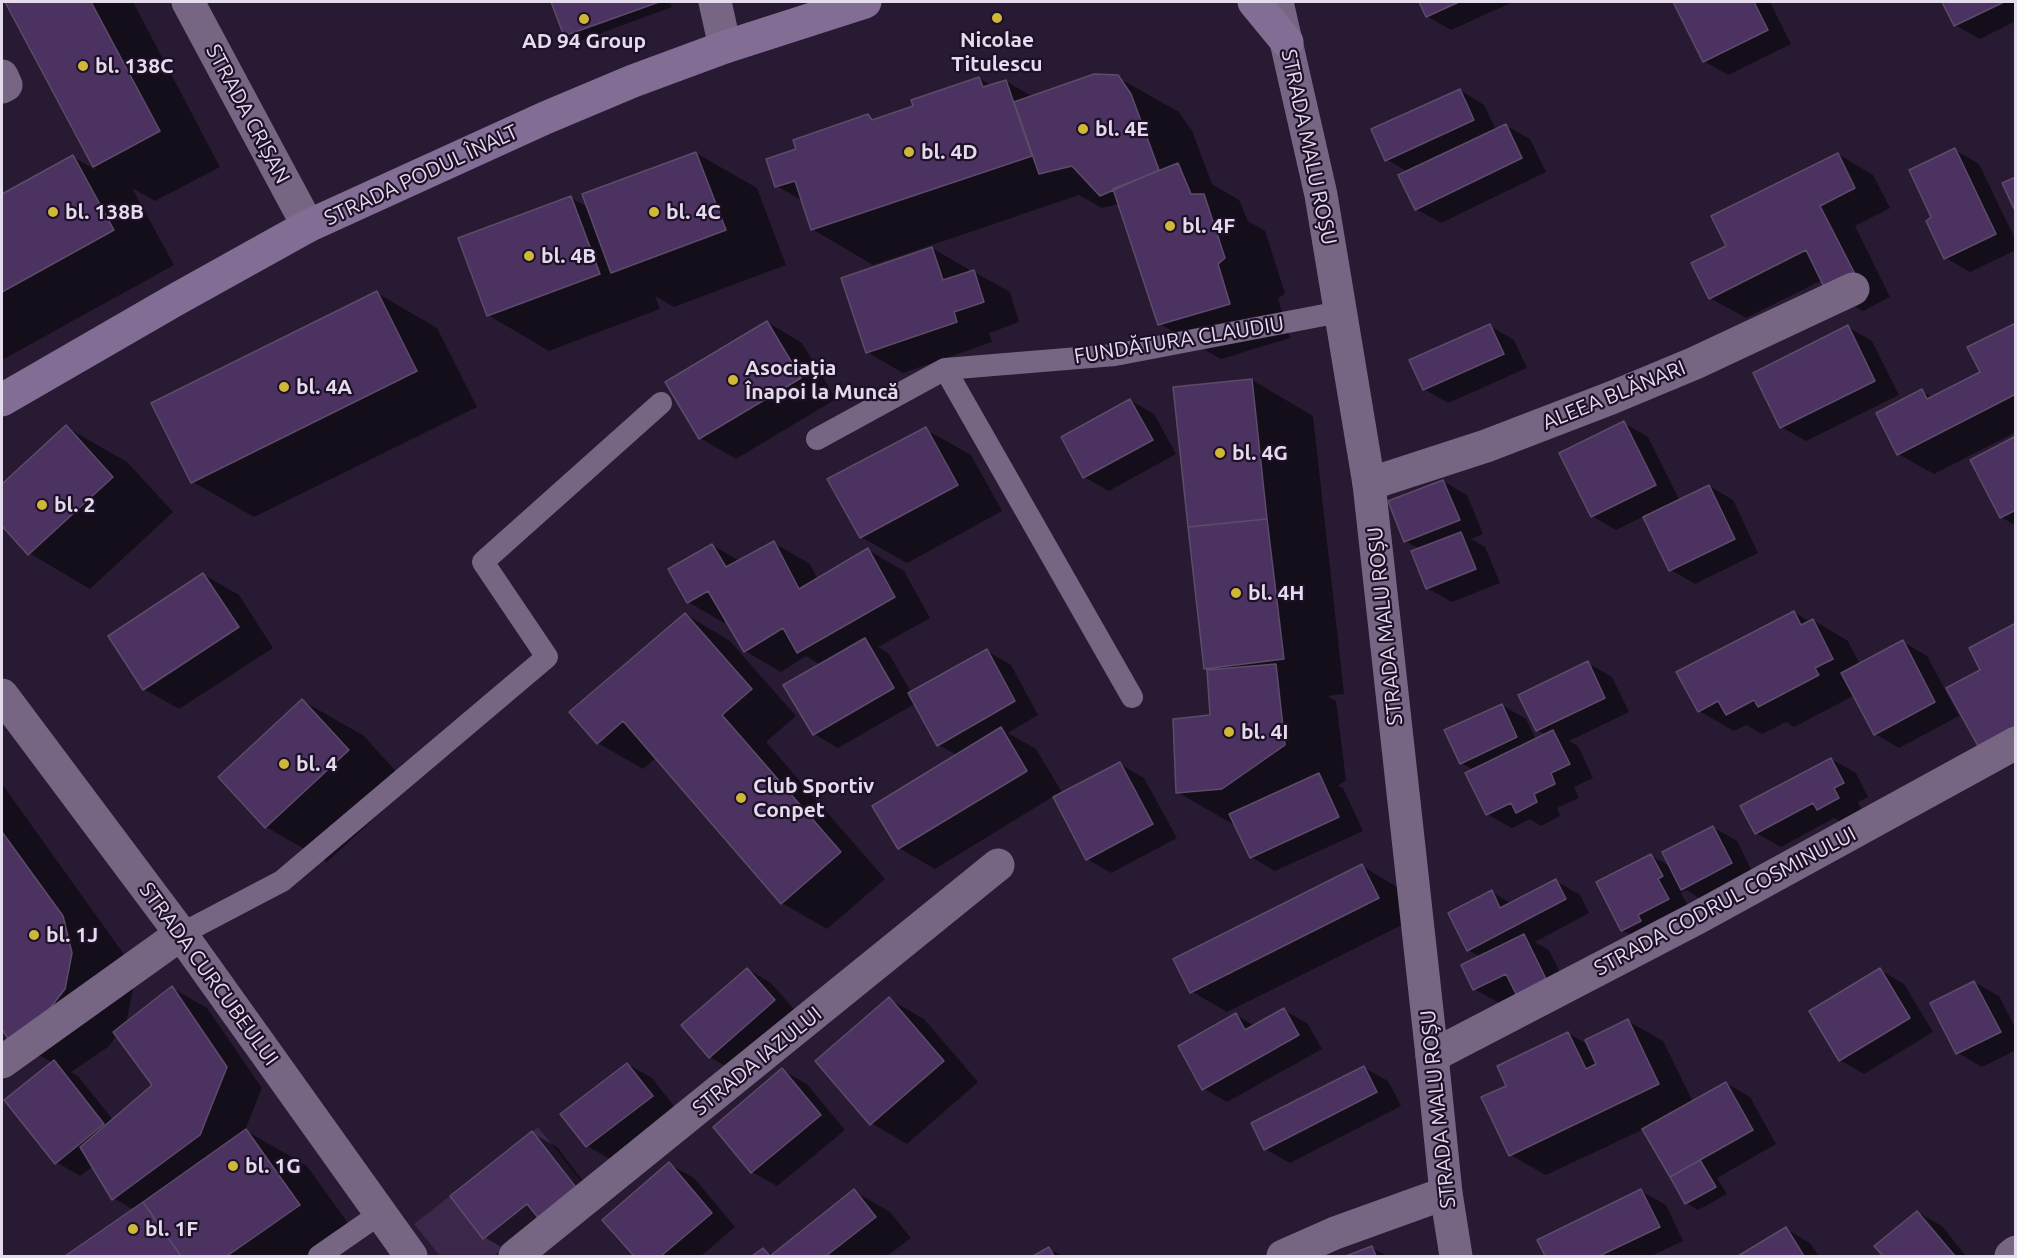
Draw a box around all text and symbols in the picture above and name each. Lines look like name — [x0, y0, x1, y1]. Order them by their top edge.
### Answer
marker: Nicolae Titulescu — [990, 11, 1004, 25]
marker: AD 94 Group — [577, 12, 591, 26]
place label: Nicolae Titulescu — [951, 27, 1043, 77]
place label: AD 94 Group — [522, 28, 646, 54]
street label: STRADA CRIȘAN — [201, 40, 295, 188]
street label: STRADA MALU ROȘU — [1276, 47, 1342, 247]
place label: bl. 138C — [95, 53, 173, 79]
marker: bl. 138C — [76, 59, 90, 73]
place label: bl. 4E — [1095, 116, 1149, 142]
street label: STRADA PODUL ÎNALT — [320, 119, 522, 231]
marker: bl. 4E — [1076, 122, 1090, 136]
place label: bl. 4D — [921, 139, 978, 165]
marker: bl. 4D — [902, 145, 916, 159]
place label: bl. 138B — [65, 199, 144, 225]
place label: bl. 4C — [666, 199, 721, 225]
marker: bl. 138B — [46, 205, 60, 219]
marker: bl. 4C — [647, 205, 661, 219]
place label: bl. 4F — [1182, 213, 1235, 239]
marker: bl. 4F — [1163, 219, 1177, 233]
place label: bl. 4B — [541, 243, 596, 269]
marker: bl. 4B — [522, 249, 536, 263]
street label: FUNDĂTURA CLAUDIU — [1072, 311, 1286, 369]
place label: Asociația Înapoi la Muncă — [745, 355, 899, 405]
street label: ALEEA BLĂNARI — [1539, 355, 1689, 435]
marker: Asociația Înapoi la Muncă — [726, 373, 740, 387]
place label: bl. 4A — [296, 374, 352, 400]
marker: bl. 4A — [277, 380, 291, 394]
place label: bl. 4G — [1232, 440, 1288, 466]
marker: bl. 4G — [1213, 446, 1227, 460]
place label: bl. 2 — [54, 492, 95, 518]
marker: bl. 2 — [35, 498, 49, 512]
street label: STRADA MALU ROȘU — [1362, 526, 1408, 726]
place label: bl. 4H — [1248, 580, 1305, 606]
marker: bl. 4H — [1229, 586, 1243, 600]
place label: bl. 4I — [1241, 719, 1289, 745]
marker: bl. 4I — [1222, 725, 1236, 739]
place label: bl. 4 — [296, 751, 337, 777]
marker: bl. 4 — [277, 757, 291, 771]
place label: Club Sportiv Conpet — [753, 773, 874, 823]
marker: Club Sportiv Conpet — [734, 791, 748, 805]
street label: STRADA CODRUL COSMINULUI — [1590, 821, 1860, 981]
street label: STRADA CURCUBEULUI — [134, 878, 284, 1070]
place label: bl. 1J — [46, 922, 98, 948]
marker: bl. 1J — [27, 928, 41, 942]
street label: STRADA IAZULUI — [687, 1001, 827, 1121]
street label: STRADA MALU ROȘU — [1415, 1009, 1461, 1209]
place label: bl. 1G — [245, 1153, 301, 1179]
marker: bl. 1G — [226, 1159, 240, 1173]
place label: bl. 1F — [145, 1216, 198, 1242]
marker: bl. 1F — [126, 1222, 140, 1236]

